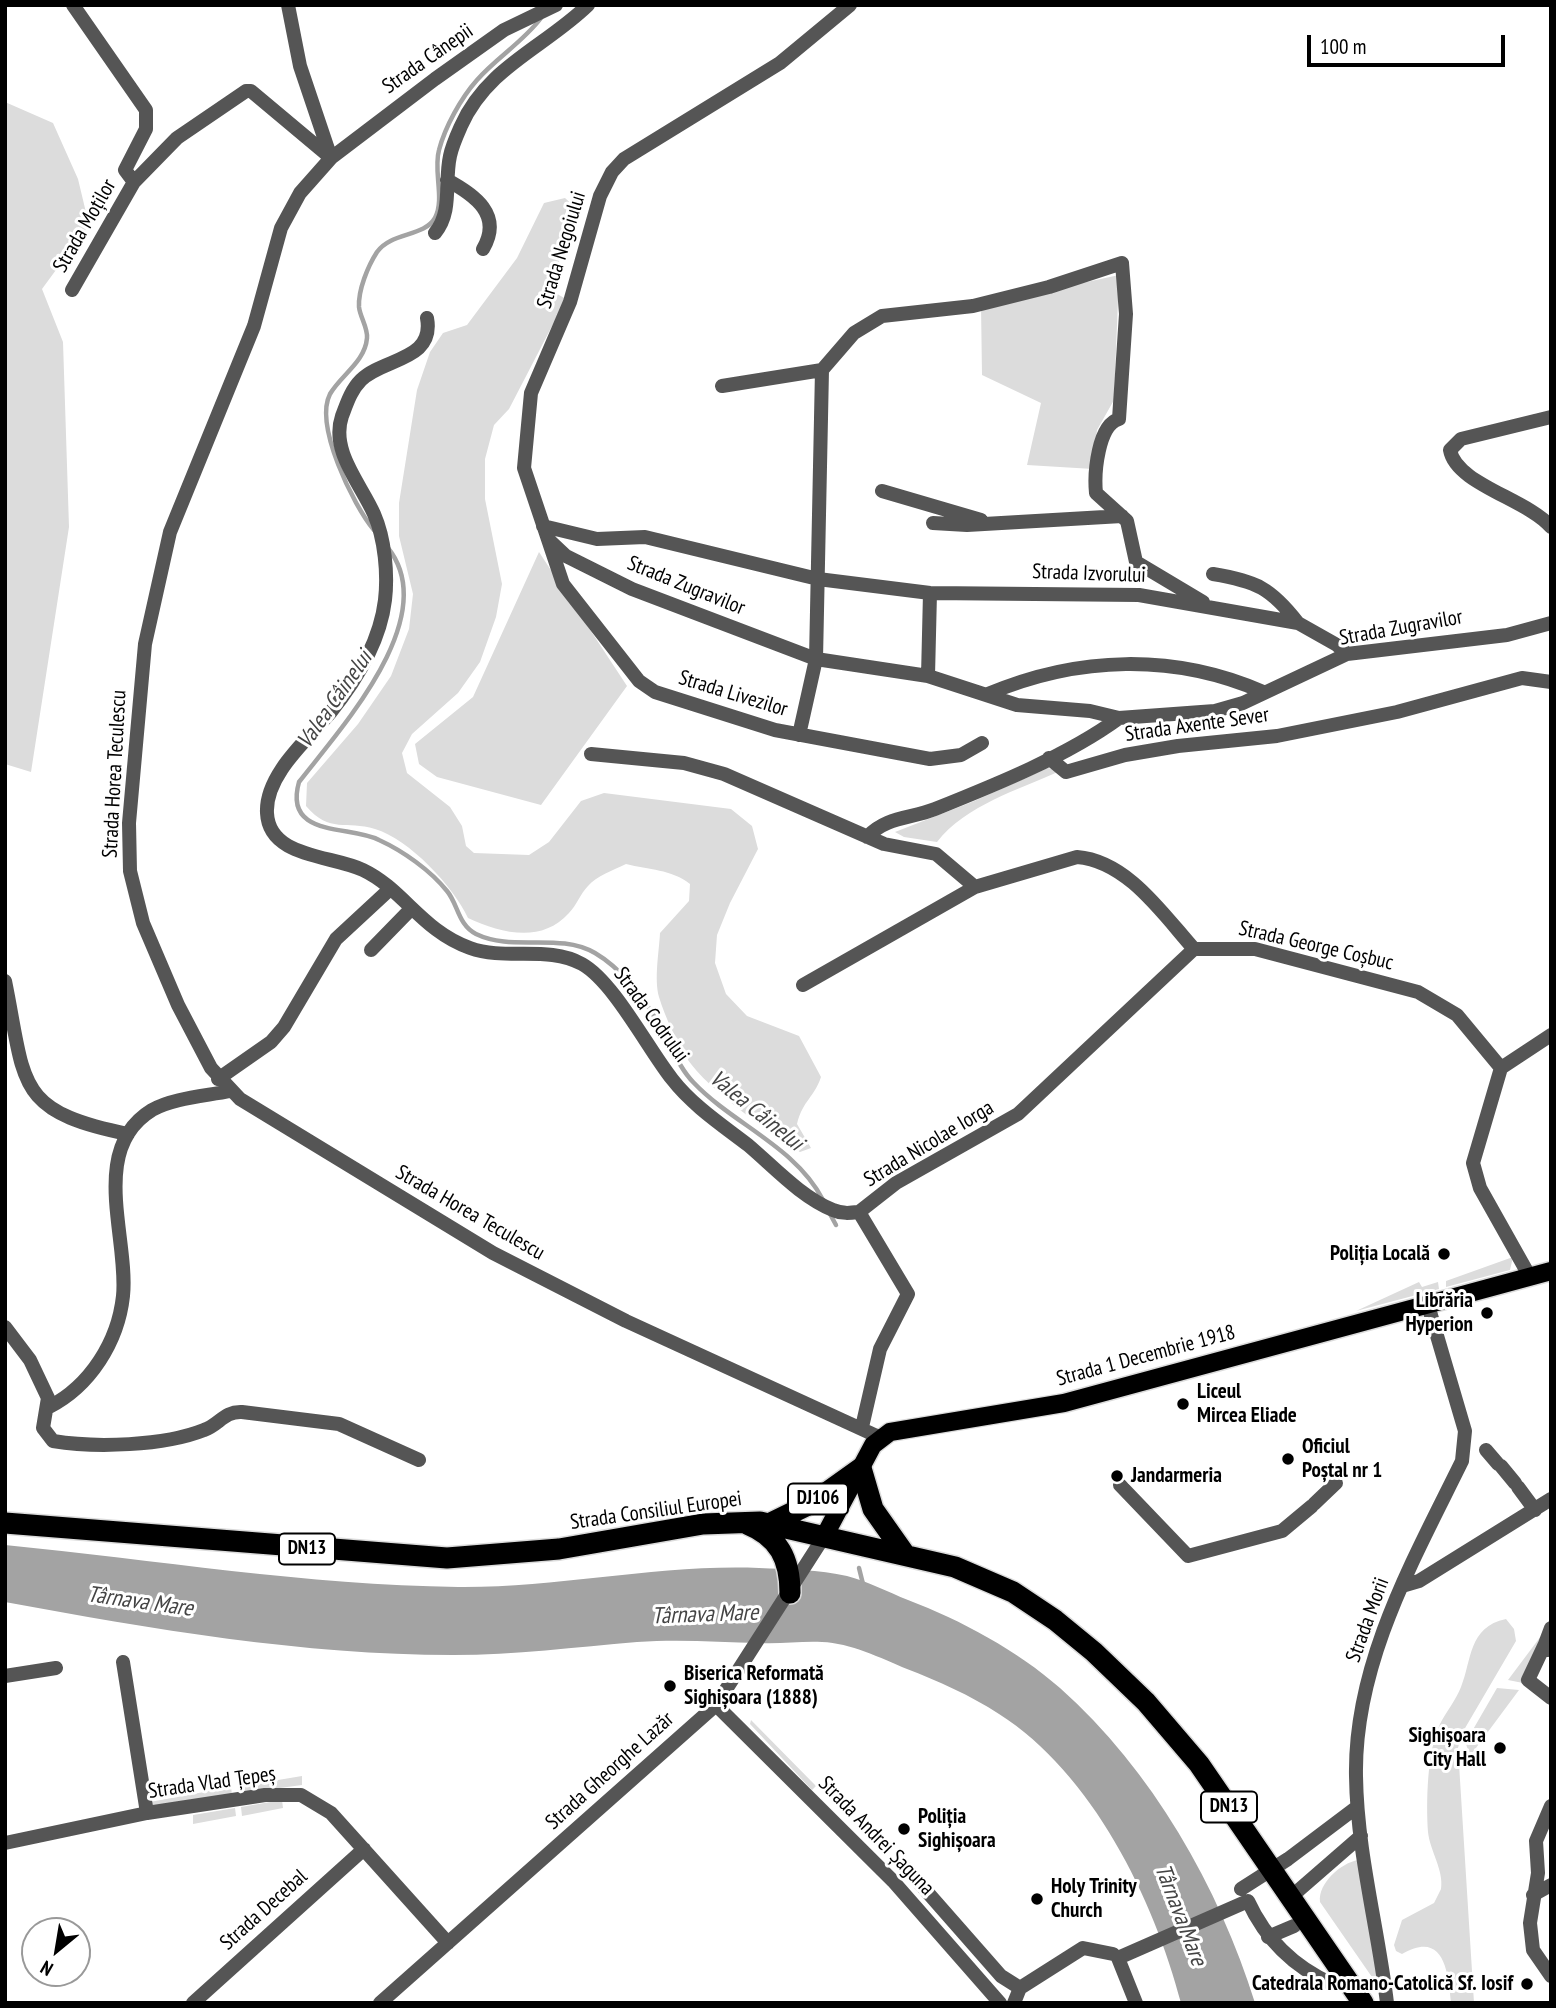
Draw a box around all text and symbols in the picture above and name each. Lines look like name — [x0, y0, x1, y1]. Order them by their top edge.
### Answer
street label: Strada Cânepii — [378, 19, 478, 99]
scale bar — [1311, 21, 1509, 65]
text: 100 m — [1320, 33, 1366, 60]
street label: Strada Moților — [48, 175, 122, 277]
street label: Strada Negoiului — [532, 188, 592, 312]
street label: Strada Zugravilor — [624, 551, 748, 621]
street label: Strada Izvorului — [1032, 559, 1146, 589]
street label: Strada Zugravilor — [1338, 605, 1464, 651]
water label: Valea Câinelui — [291, 646, 379, 754]
street label: Strada Livezilor — [675, 665, 791, 723]
street label: Strada Horea Teculescu — [98, 689, 132, 859]
street label: Strada Axente Sever — [1123, 702, 1271, 748]
street label: Strada George Coșbuc — [1236, 916, 1396, 976]
street label: Strada Codrului — [608, 962, 694, 1068]
water label: Valea Câinelui — [704, 1065, 808, 1157]
street label: Strada Nicolae Iorga — [860, 1095, 998, 1193]
street label: Strada Horea Teculescu — [391, 1160, 549, 1266]
place label: Poliția Locală — [1330, 1241, 1430, 1267]
marker: Poliția Locală — [1436, 1246, 1452, 1262]
place label: Librăria Hyperion — [1405, 1288, 1473, 1338]
marker: Librăria Hyperion — [1479, 1305, 1495, 1321]
street label: Strada 1 Decembrie 1918 — [1054, 1320, 1238, 1392]
place label: Liceul Mircea Eliade — [1197, 1379, 1297, 1429]
marker: Liceul Mircea Eliade — [1175, 1396, 1191, 1412]
place label: Oficiul Poștal nr 1 — [1302, 1434, 1382, 1484]
marker: Oficiul Poștal nr 1 — [1280, 1451, 1296, 1467]
place label: Jandarmeria — [1131, 1463, 1222, 1489]
marker: Jandarmeria — [1109, 1468, 1125, 1484]
road number: DJ106 — [788, 1484, 848, 1514]
street label: Strada Consiliul Europei — [569, 1486, 743, 1536]
road number: DN13 — [279, 1534, 335, 1564]
street label: Strada Morii — [1341, 1574, 1395, 1666]
water label: Târnava Mare — [85, 1581, 195, 1623]
water label: Târnava Mare — [651, 1599, 759, 1631]
place label: Biserica Reformată Sighișoara (1888) — [684, 1661, 824, 1711]
marker: Biserica Reformată Sighișoara (1888) — [662, 1678, 678, 1694]
street label: Strada Gheorghe Lazăr — [541, 1707, 679, 1835]
place label: Sighișoara City Hall — [1408, 1723, 1486, 1773]
marker: Sighișoara City Hall — [1492, 1740, 1508, 1756]
street label: Strada Vlad Țepeș — [147, 1762, 277, 1804]
street label: Strada Andrei Șaguna — [813, 1771, 939, 1901]
road number: DN13 — [1201, 1792, 1257, 1823]
place label: Poliția Sighișoara — [918, 1804, 996, 1854]
marker: Poliția Sighișoara — [896, 1821, 912, 1837]
water label: Târnava Mare — [1148, 1860, 1212, 1970]
street label: Strada Decebal — [215, 1864, 313, 1956]
place label: Holy Trinity Church — [1051, 1874, 1137, 1924]
marker: Holy Trinity Church — [1029, 1891, 1045, 1907]
north arrow — [21, 1917, 91, 1987]
text: N — [36, 1955, 57, 1981]
place label: Catedrala Romano-Catolică Sf. Iosif — [1252, 1971, 1513, 1997]
marker: Catedrala Romano-Catolică Sf. Iosif — [1519, 1976, 1535, 1992]

